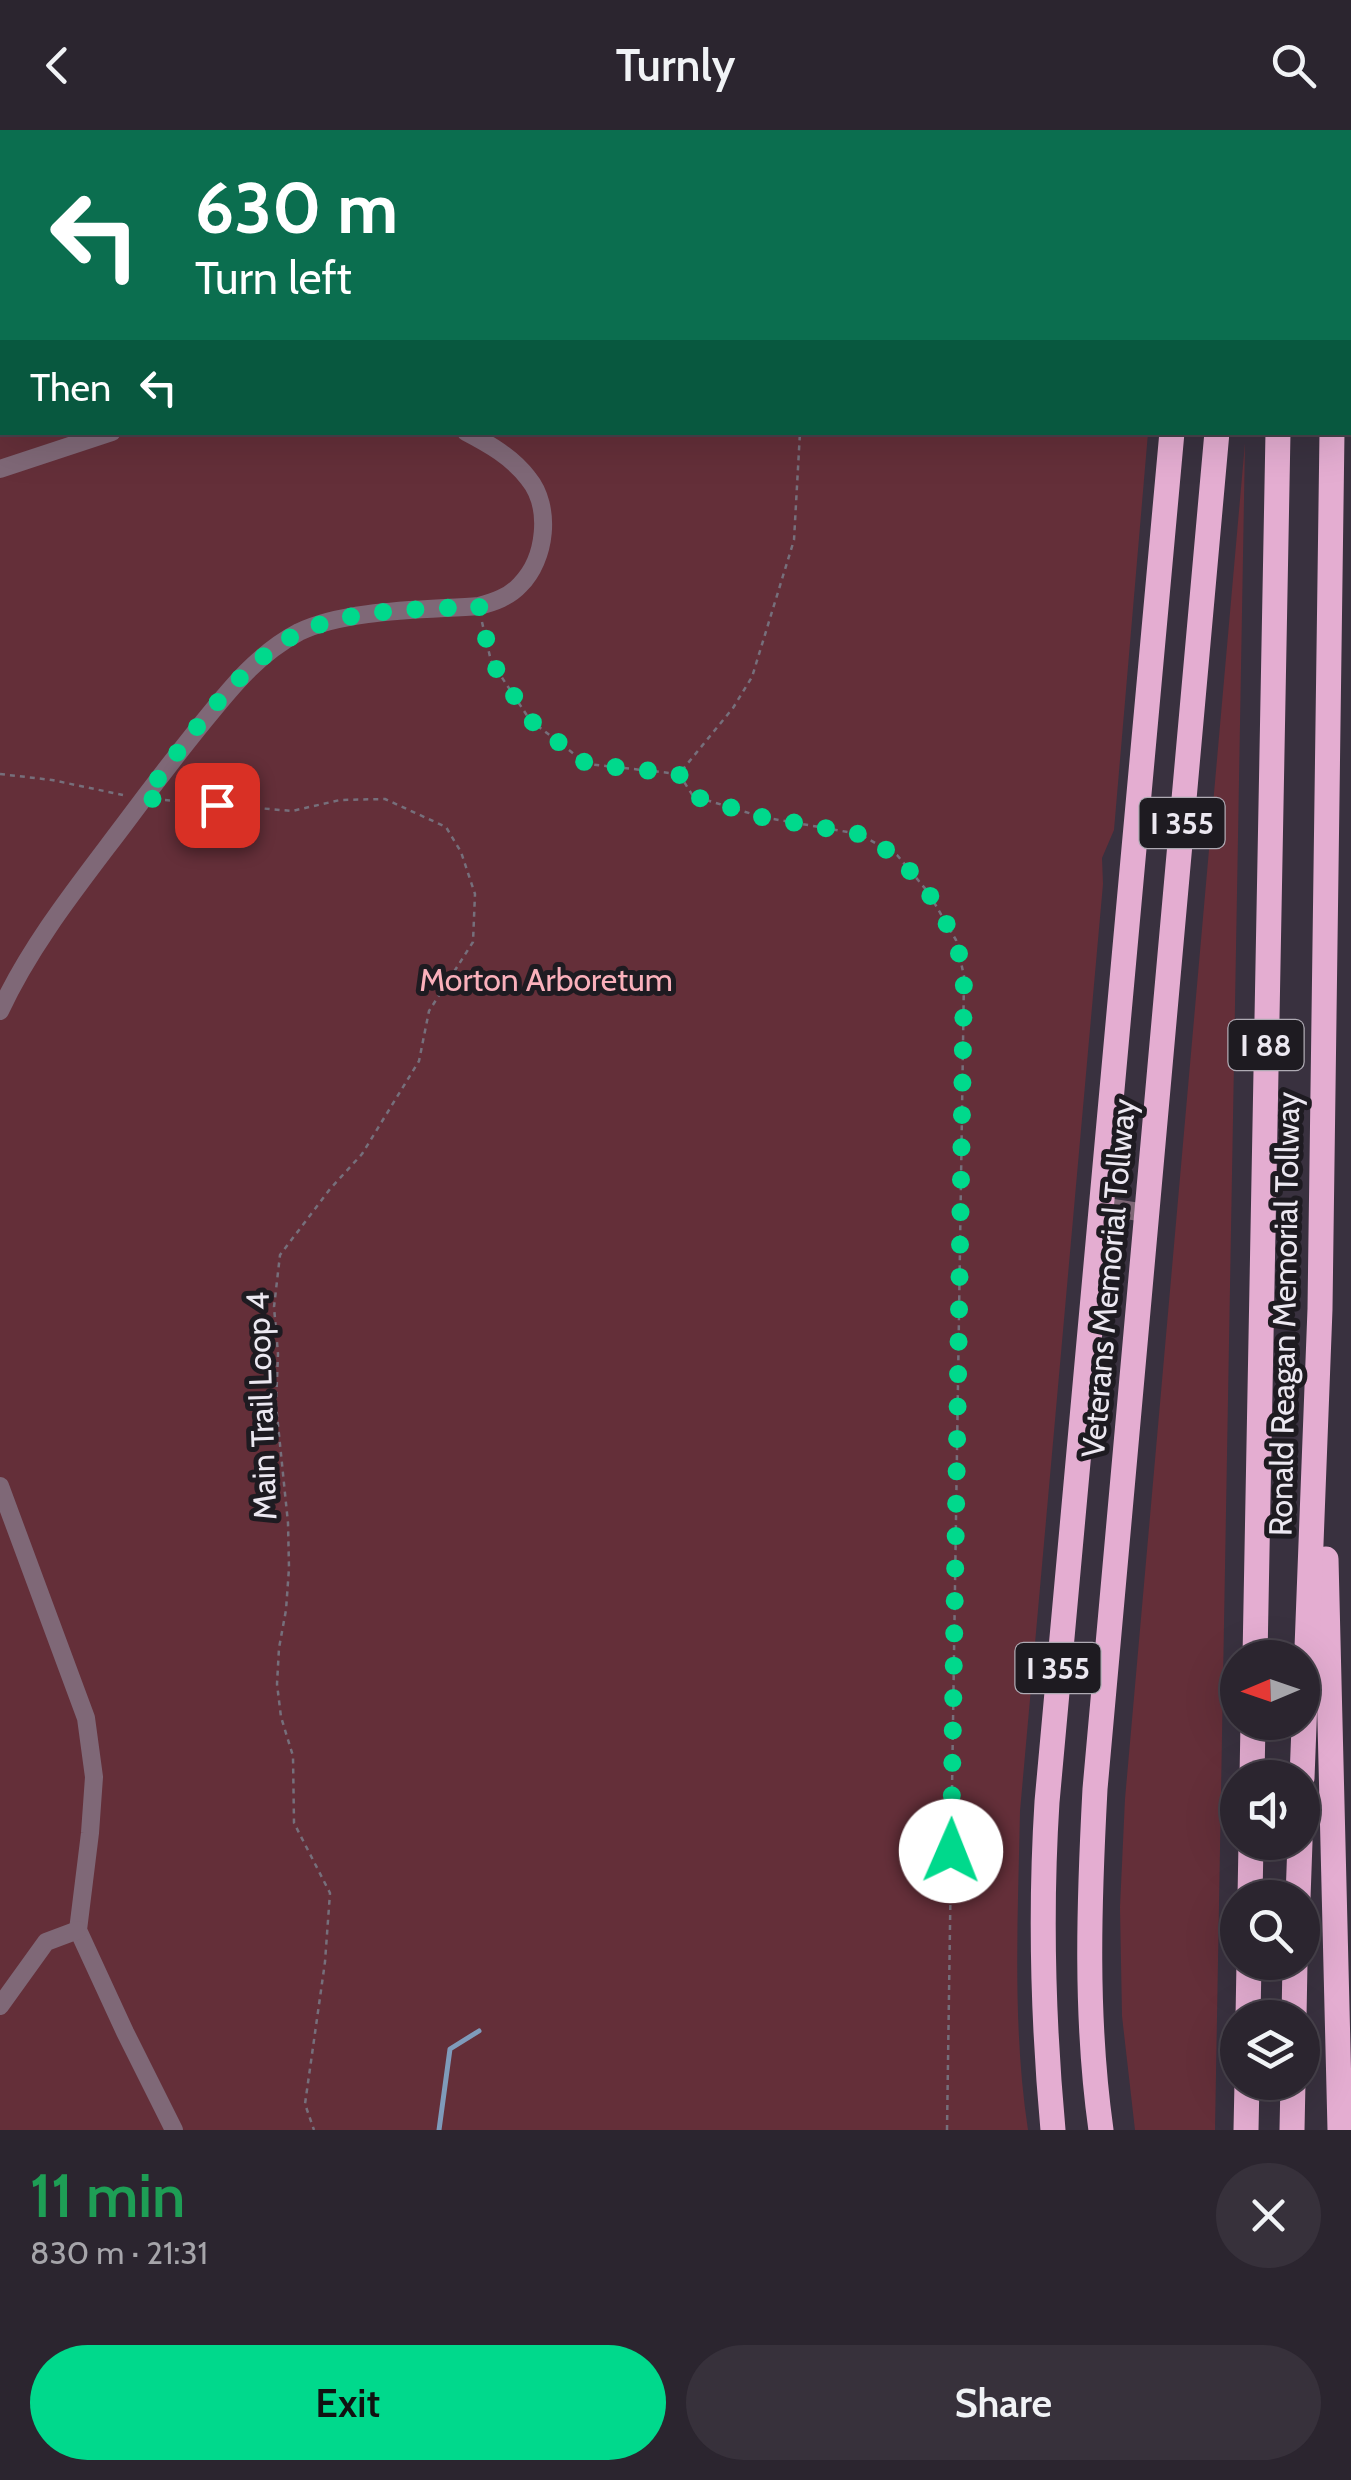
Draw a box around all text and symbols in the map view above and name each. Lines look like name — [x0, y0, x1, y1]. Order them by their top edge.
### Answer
icon: back — [30, 38, 85, 93]
text: Turnly — [616, 38, 735, 92]
icon: search — [1266, 38, 1321, 93]
text: 630 m — [195, 165, 398, 251]
icon: left — [30, 170, 160, 300]
text: Turn left — [195, 251, 352, 305]
icon: left — [131, 360, 186, 415]
text: Then — [30, 364, 111, 411]
pin — [175, 763, 260, 848]
icon: arrive — [190, 778, 245, 833]
road number: I 355 — [1140, 798, 1224, 848]
park label: Morton Arboretum — [419, 960, 673, 999]
road number: I 88 — [1228, 1020, 1304, 1070]
street label: Ronald Reagan Memorial Tollway — [1261, 1091, 1307, 1537]
street label: Veterans Memorial Tollway — [1073, 1097, 1143, 1459]
street label: Main Trail Loop 4 — [238, 1291, 284, 1521]
north arrow — [1220, 1640, 1320, 1740]
map controls — [1220, 1640, 1320, 2100]
road number: I 355 — [1016, 1643, 1100, 1693]
button: sound — [1220, 1760, 1320, 1860]
position arrow — [899, 1799, 1003, 1903]
button: search — [1220, 1880, 1320, 1980]
button: layers — [1220, 2000, 1320, 2100]
text: 11 min — [30, 2159, 185, 2232]
button: close — [1216, 2163, 1321, 2268]
text: 830 m · 21:31 — [30, 2233, 208, 2272]
button: Exit — [30, 2345, 666, 2460]
button: Share — [686, 2345, 1321, 2460]

